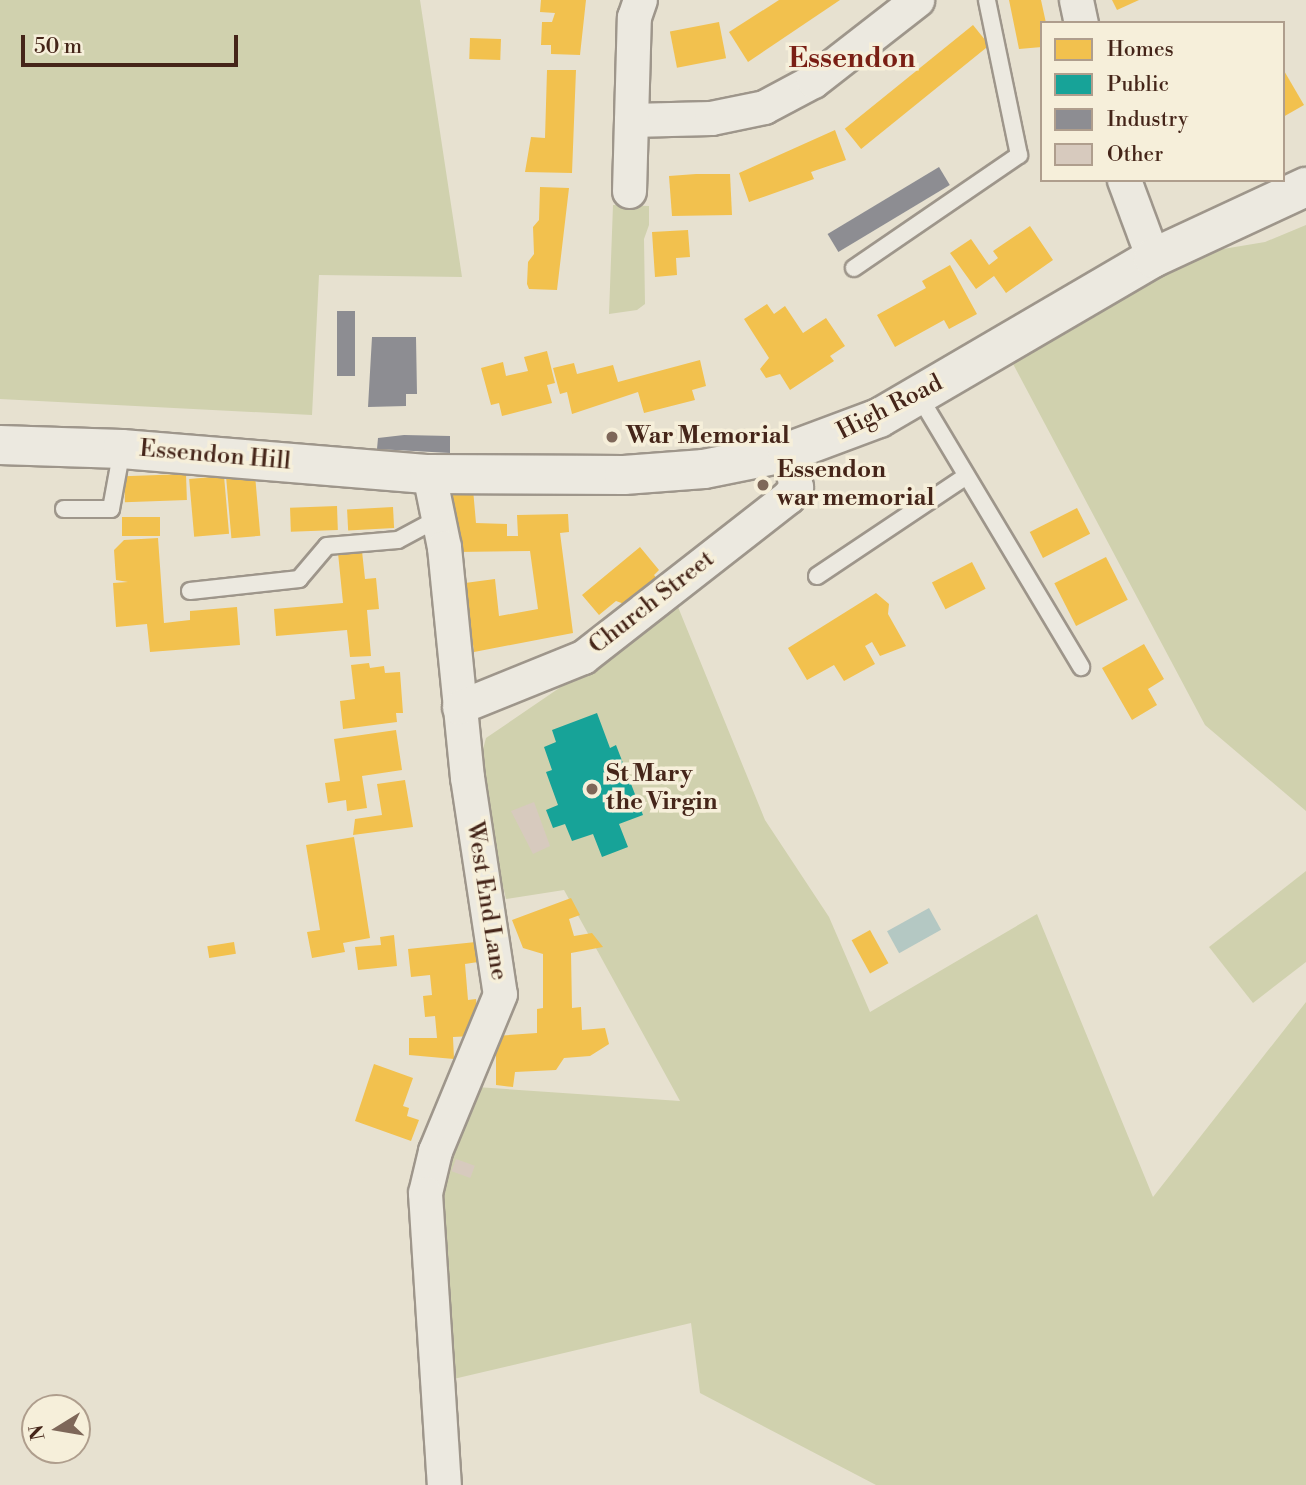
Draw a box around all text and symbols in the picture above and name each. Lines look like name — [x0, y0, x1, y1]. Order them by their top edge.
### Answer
scale bar — [24, 21, 242, 65]
legend — [1040, 21, 1285, 182]
text: 50 m — [34, 34, 82, 60]
text: Homes — [1107, 37, 1174, 63]
district label: Essendon — [788, 42, 916, 76]
text: Public — [1107, 72, 1169, 98]
text: Industry — [1107, 107, 1188, 133]
text: Other — [1107, 142, 1163, 168]
street label: High Road — [832, 369, 948, 447]
place label: War Memorial — [626, 423, 790, 451]
marker: War Memorial — [604, 429, 620, 445]
street label: Essendon Hill — [138, 435, 292, 477]
place label: Essendon war memorial — [777, 457, 934, 513]
marker: Essendon war memorial — [755, 477, 771, 493]
street label: Church Street — [584, 545, 720, 661]
place label: St Mary the Virgin — [606, 761, 717, 817]
marker: St Mary the Virgin — [584, 781, 600, 797]
street label: West End Lane — [459, 820, 513, 982]
north arrow — [21, 1394, 91, 1464]
text: N — [24, 1423, 51, 1442]

